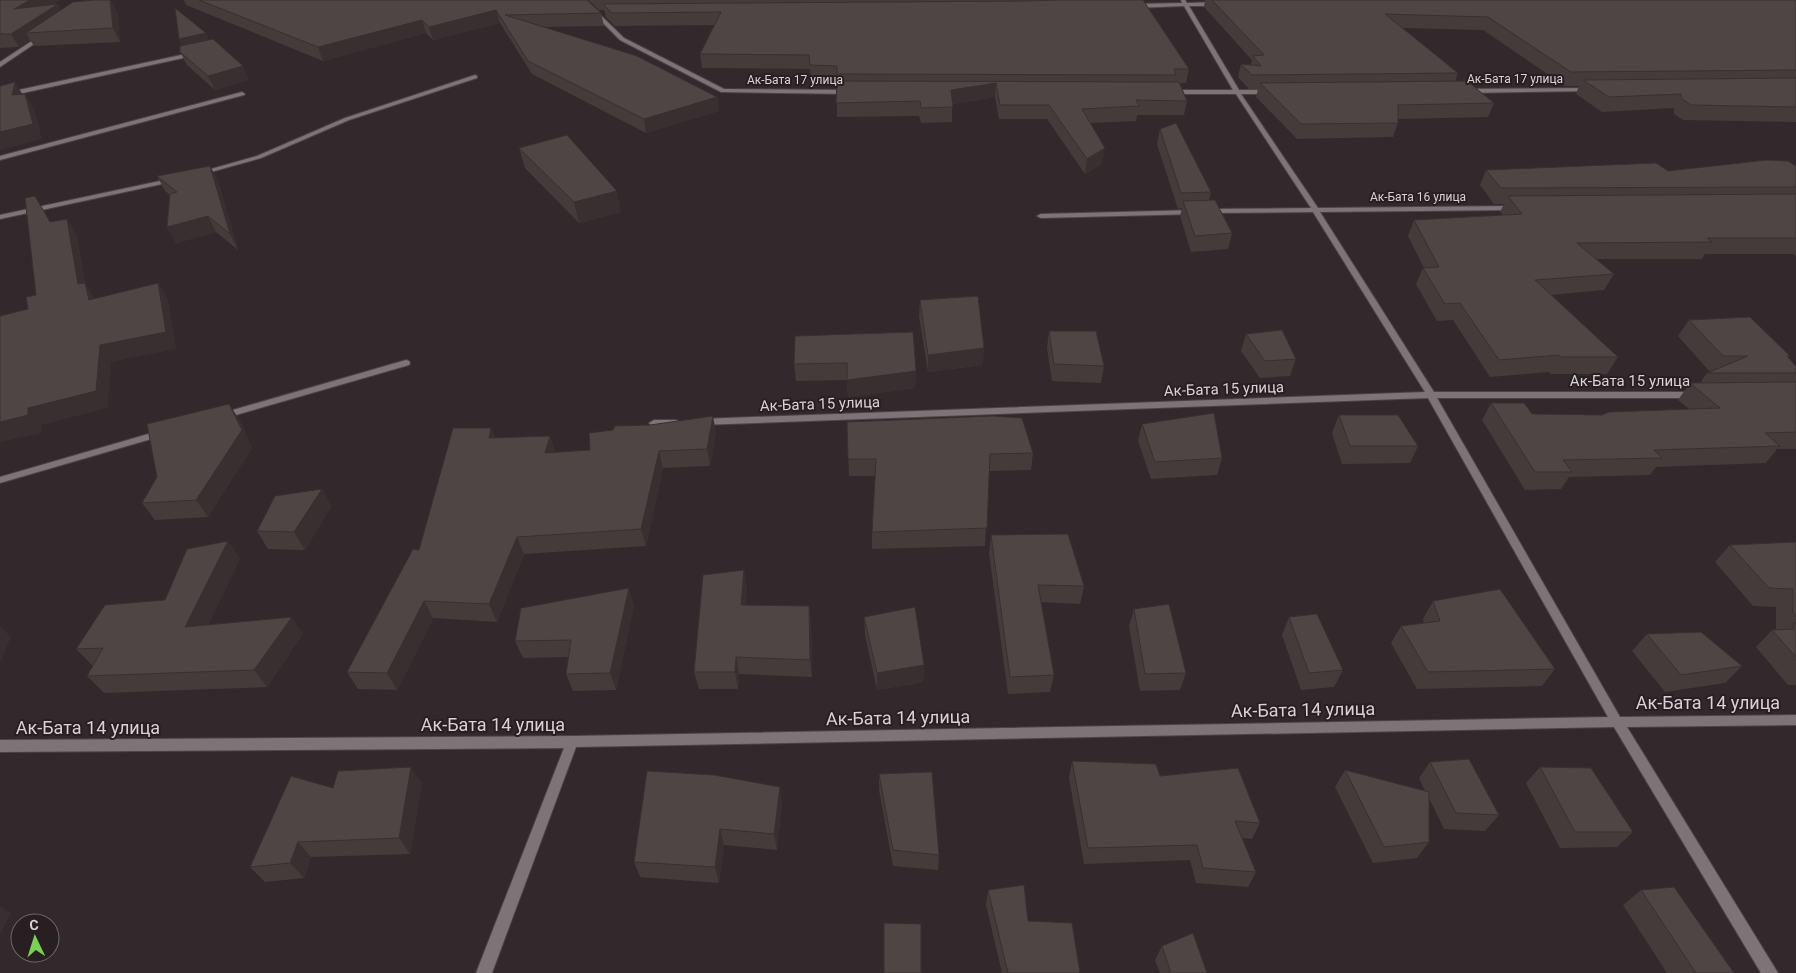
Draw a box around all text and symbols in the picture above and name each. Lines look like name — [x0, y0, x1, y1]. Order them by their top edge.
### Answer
street label: Ак-Бата 17 улица — [1467, 72, 1563, 86]
street label: Ак-Бата 17 улица — [747, 73, 843, 87]
street label: Ак-Бата 16 улица — [1370, 190, 1466, 204]
street label: Ак-Бата 15 улица — [1570, 372, 1690, 390]
street label: Ак-Бата 15 улица — [1164, 378, 1284, 400]
street label: Ак-Бата 15 улица — [760, 393, 880, 415]
street label: Ак-Бата 14 улица — [1636, 692, 1780, 713]
street label: Ак-Бата 14 улица — [1231, 698, 1375, 721]
street label: Ак-Бата 14 улица — [826, 706, 970, 729]
street label: Ак-Бата 14 улица — [421, 714, 565, 735]
street label: Ак-Бата 14 улица — [16, 717, 160, 738]
north arrow — [10, 913, 60, 963]
text: С — [29, 917, 39, 933]

